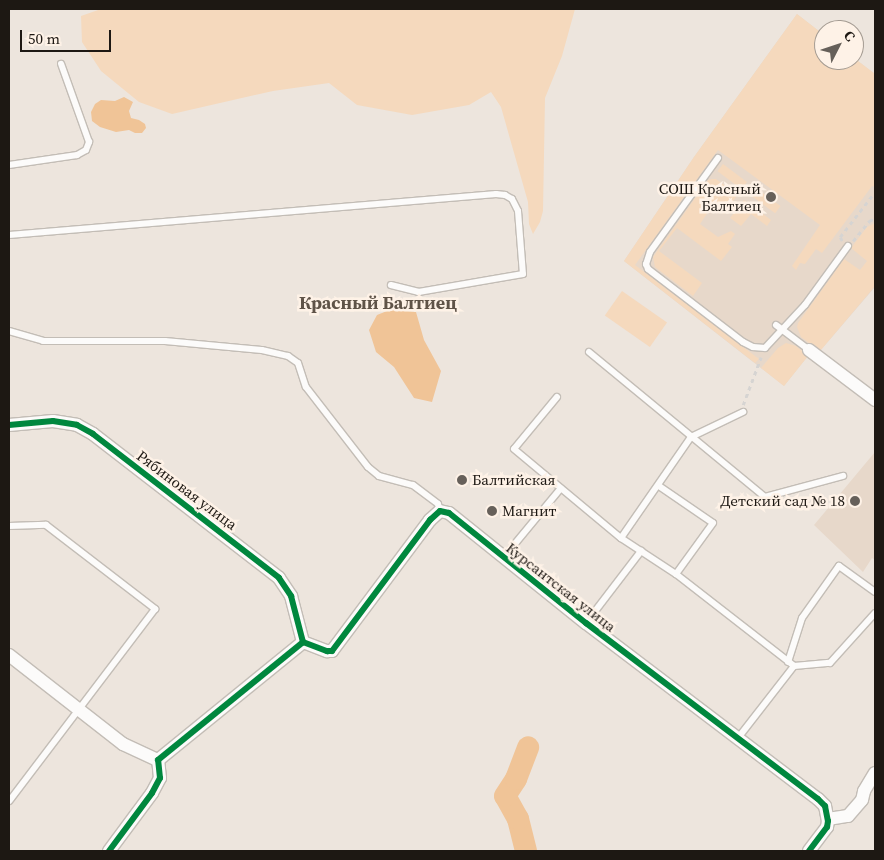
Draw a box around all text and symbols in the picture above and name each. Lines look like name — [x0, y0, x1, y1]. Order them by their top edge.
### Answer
scale bar — [22, 20, 114, 52]
north arrow — [814, 20, 864, 70]
text: С — [839, 26, 860, 46]
text: 50 m — [28, 28, 60, 49]
place label: СОШ Красный Балтиец — [659, 179, 761, 214]
marker: СОШ Красный Балтиец — [765, 191, 777, 203]
district label: Красный Балтиец — [299, 292, 457, 314]
street label: Рябиновая улица — [133, 446, 241, 534]
place label: Балтийская — [472, 471, 556, 489]
marker: Балтийская — [456, 474, 468, 486]
place label: Детский сад № 18 — [720, 492, 845, 510]
marker: Детский сад № 18 — [849, 495, 861, 507]
place label: Магнит — [502, 502, 556, 520]
marker: Магнит — [486, 505, 498, 517]
street label: Курсантская улица — [503, 539, 619, 635]

